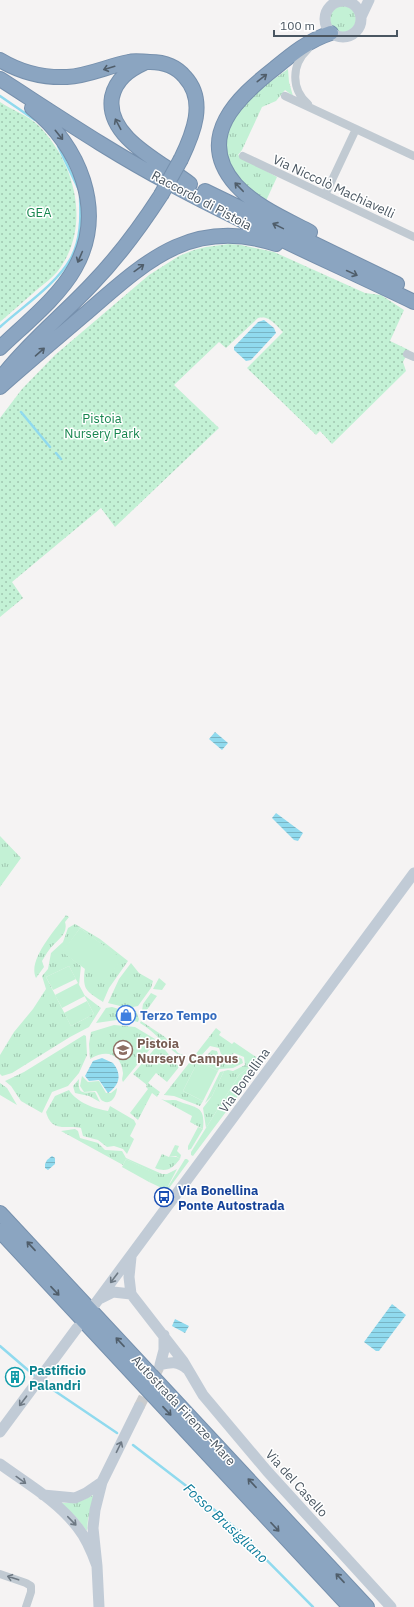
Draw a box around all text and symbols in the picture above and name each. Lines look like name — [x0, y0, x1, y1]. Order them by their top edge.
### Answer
scale bar — [274, 12, 397, 38]
text: 100 m — [280, 18, 315, 33]
one-way arrow — [103, 65, 116, 72]
one-way arrow — [256, 73, 267, 82]
one-way arrow — [114, 118, 121, 130]
one-way arrow — [54, 130, 63, 140]
street label: Via Niccolò Machiavelli — [270, 151, 398, 222]
street label: Raccordo di Pistoia — [149, 167, 255, 234]
one-way arrow — [234, 182, 243, 192]
park label: GEA — [27, 204, 52, 221]
one-way arrow — [272, 222, 284, 229]
one-way arrow — [76, 250, 83, 262]
one-way arrow — [133, 264, 144, 272]
one-way arrow — [346, 270, 358, 278]
one-way arrow — [35, 348, 45, 357]
park label: Pistoia Nursery Park — [64, 410, 140, 442]
shop icon: Terzo Tempo — [115, 1004, 137, 1026]
place label: Terzo Tempo — [140, 1007, 217, 1024]
place label: Pistoia Nursery Campus — [137, 1035, 239, 1067]
school or university icon: Pistoia Nursery Campus — [112, 1039, 134, 1061]
street label: Via Bonellina — [215, 1044, 274, 1116]
place label: Via Bonellina Ponte Autostrada — [178, 1182, 285, 1214]
bus stop icon: Via Bonellina Ponte Autostrada — [153, 1186, 175, 1208]
one-way arrow — [27, 1242, 36, 1252]
one-way arrow — [110, 1272, 119, 1283]
one-way arrow — [50, 1286, 60, 1296]
one-way arrow — [116, 1337, 125, 1347]
street label: Autostrada Firenze-Mare — [128, 1352, 239, 1469]
place label: Pastificio Palandri — [29, 1362, 86, 1394]
building icon: Pastificio Palandri — [4, 1366, 26, 1388]
one-way arrow — [19, 1396, 27, 1407]
one-way arrow — [162, 1406, 172, 1416]
one-way arrow — [116, 1441, 123, 1453]
street label: Via del Casello — [262, 1446, 331, 1521]
one-way arrow — [16, 1475, 27, 1484]
one-way arrow — [247, 1478, 257, 1488]
water label: Fosso Brusigliano — [180, 1479, 272, 1567]
one-way arrow — [67, 1516, 77, 1526]
one-way arrow — [270, 1522, 280, 1532]
one-way arrow — [336, 1573, 345, 1584]
one-way arrow — [7, 1574, 19, 1582]

